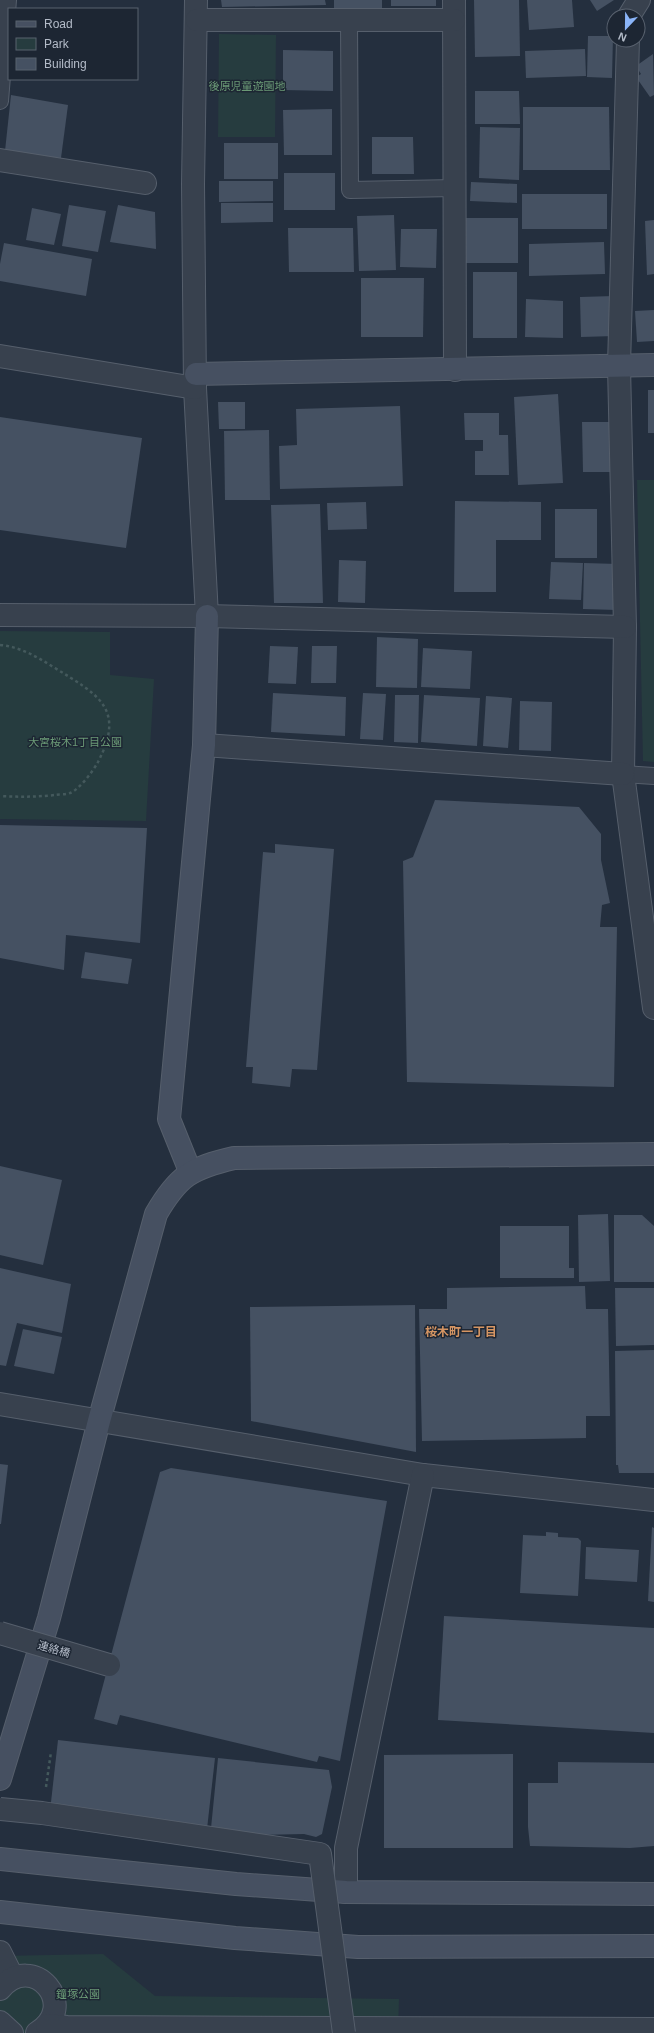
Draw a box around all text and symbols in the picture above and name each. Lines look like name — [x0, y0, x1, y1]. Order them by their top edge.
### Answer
legend — [8, 8, 138, 80]
north arrow — [606, 8, 646, 48]
text: Road — [44, 17, 73, 31]
text: N — [616, 30, 628, 44]
text: Park — [44, 37, 70, 51]
text: Building — [44, 57, 87, 71]
park label: 後原児童遊園地 — [209, 80, 286, 92]
park label: 大宮桜木1丁目公園 — [28, 736, 122, 748]
district label: 桜木町一丁目 — [425, 1325, 497, 1339]
street label: 連絡橋 — [36, 1639, 72, 1659]
park label: 鐘塚公園 — [56, 1988, 100, 2000]

